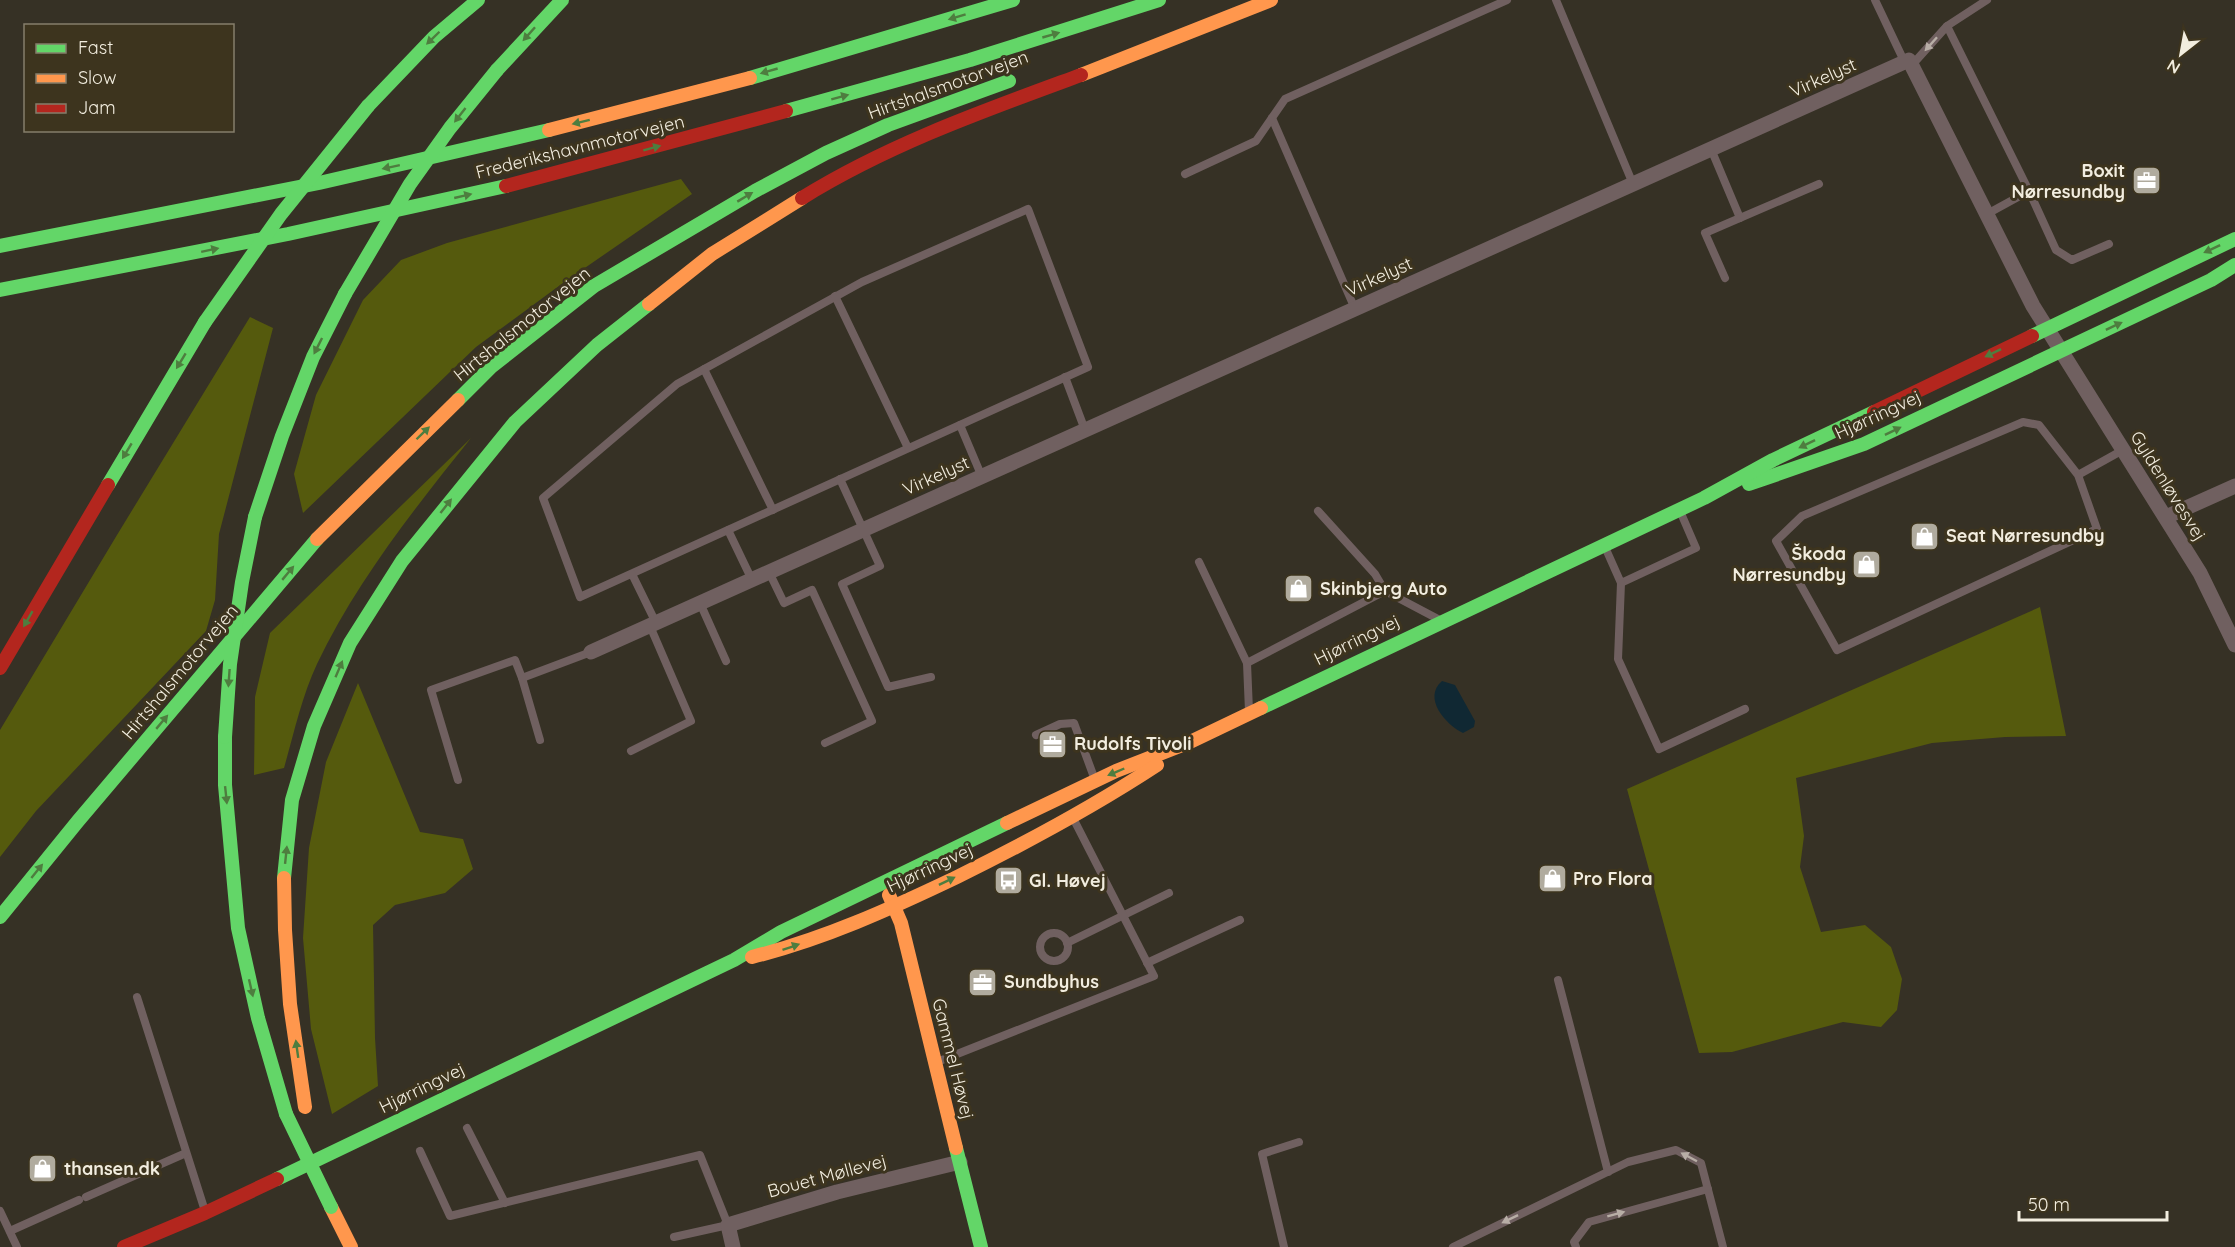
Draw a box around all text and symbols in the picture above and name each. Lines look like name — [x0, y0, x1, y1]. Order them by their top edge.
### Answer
one-way arrow — [947, 13, 965, 22]
legend — [24, 24, 234, 132]
north arrow — [2151, 24, 2211, 84]
one-way arrow — [523, 26, 536, 41]
one-way arrow — [1042, 30, 1060, 40]
one-way arrow — [426, 31, 441, 45]
text: Fast — [78, 36, 113, 59]
one-way arrow — [1925, 36, 1938, 51]
street label: Hirtshalsmotorvejen — [864, 45, 1031, 124]
street label: Virkelyst — [1786, 53, 1860, 102]
text: N — [2163, 55, 2183, 78]
text: Slow — [78, 66, 116, 89]
one-way arrow — [760, 67, 778, 76]
one-way arrow — [831, 92, 849, 101]
text: Jam — [78, 96, 116, 119]
one-way arrow — [455, 108, 467, 123]
street label: Frederikshavnmotorvejen — [473, 109, 687, 184]
one-way arrow — [572, 118, 590, 128]
one-way arrow — [643, 143, 661, 152]
place label: Boxit Nørresundby — [2012, 159, 2125, 203]
one-way arrow — [382, 163, 401, 172]
office icon: Boxit Nørresundby — [2130, 165, 2162, 197]
one-way arrow — [453, 191, 472, 201]
one-way arrow — [737, 191, 753, 202]
one-way arrow — [201, 244, 220, 254]
one-way arrow — [2204, 245, 2221, 254]
street label: Virkelyst — [1342, 252, 1416, 301]
street label: Hirtshalsmotorvejen — [449, 261, 595, 386]
one-way arrow — [2105, 322, 2122, 331]
one-way arrow — [314, 337, 323, 354]
one-way arrow — [1985, 349, 2002, 358]
one-way arrow — [175, 353, 186, 369]
street label: Hjørringvej — [1831, 385, 1925, 445]
one-way arrow — [416, 426, 430, 440]
one-way arrow — [1884, 426, 1901, 435]
street label: Gyldenløvesvej — [2125, 426, 2211, 545]
one-way arrow — [1798, 439, 1815, 448]
one-way arrow — [122, 443, 133, 459]
street label: Virkelyst — [899, 451, 973, 500]
one-way arrow — [439, 499, 451, 514]
shop icon: Seat Nørresundby — [1909, 520, 1941, 552]
place label: Seat Nørresundby — [1946, 524, 2105, 547]
place label: Škoda Nørresundby — [1733, 542, 1846, 586]
shop icon: Škoda Nørresundby — [1851, 548, 1883, 580]
one-way arrow — [281, 566, 294, 581]
shop icon: Skinbjerg Auto — [1283, 573, 1315, 605]
place label: Skinbjerg Auto — [1320, 577, 1447, 600]
street label: Hirtshalsmotorvejen — [116, 599, 243, 744]
street label: Hjørringvej — [1310, 609, 1403, 670]
one-way arrow — [23, 611, 34, 627]
one-way arrow — [334, 659, 344, 677]
one-way arrow — [224, 669, 233, 688]
one-way arrow — [155, 714, 168, 730]
office icon: Rudolfs Tivoli — [1037, 728, 1069, 760]
place label: Rudolfs Tivoli — [1074, 732, 1192, 755]
one-way arrow — [1107, 768, 1125, 777]
one-way arrow — [221, 786, 231, 805]
street label: Hjørringvej — [883, 838, 977, 898]
one-way arrow — [281, 845, 291, 864]
one-way arrow — [30, 863, 43, 879]
shop icon: Pro Flora — [1536, 863, 1568, 895]
bus stop icon: Gl. Høvej — [992, 865, 1024, 897]
place label: Pro Flora — [1573, 867, 1652, 890]
place label: Gl. Høvej — [1029, 869, 1106, 892]
one-way arrow — [939, 877, 956, 886]
one-way arrow — [782, 942, 800, 951]
office icon: Sundbyhus — [967, 966, 999, 998]
place label: Sundbyhus — [1004, 970, 1099, 993]
one-way arrow — [247, 979, 257, 997]
street label: Gammel Høvej — [927, 996, 980, 1122]
one-way arrow — [292, 1040, 301, 1059]
street label: Hjørringvej — [375, 1057, 468, 1118]
street label: Bouet Møllevej — [765, 1149, 889, 1202]
one-way arrow — [1680, 1152, 1697, 1162]
shop icon: thansen.dk — [27, 1153, 59, 1185]
place label: thansen.dk — [64, 1157, 160, 1180]
scale bar — [2019, 1184, 2168, 1222]
text: 50 m — [2028, 1193, 2070, 1216]
one-way arrow — [1608, 1209, 1626, 1218]
one-way arrow — [1502, 1215, 1519, 1224]

